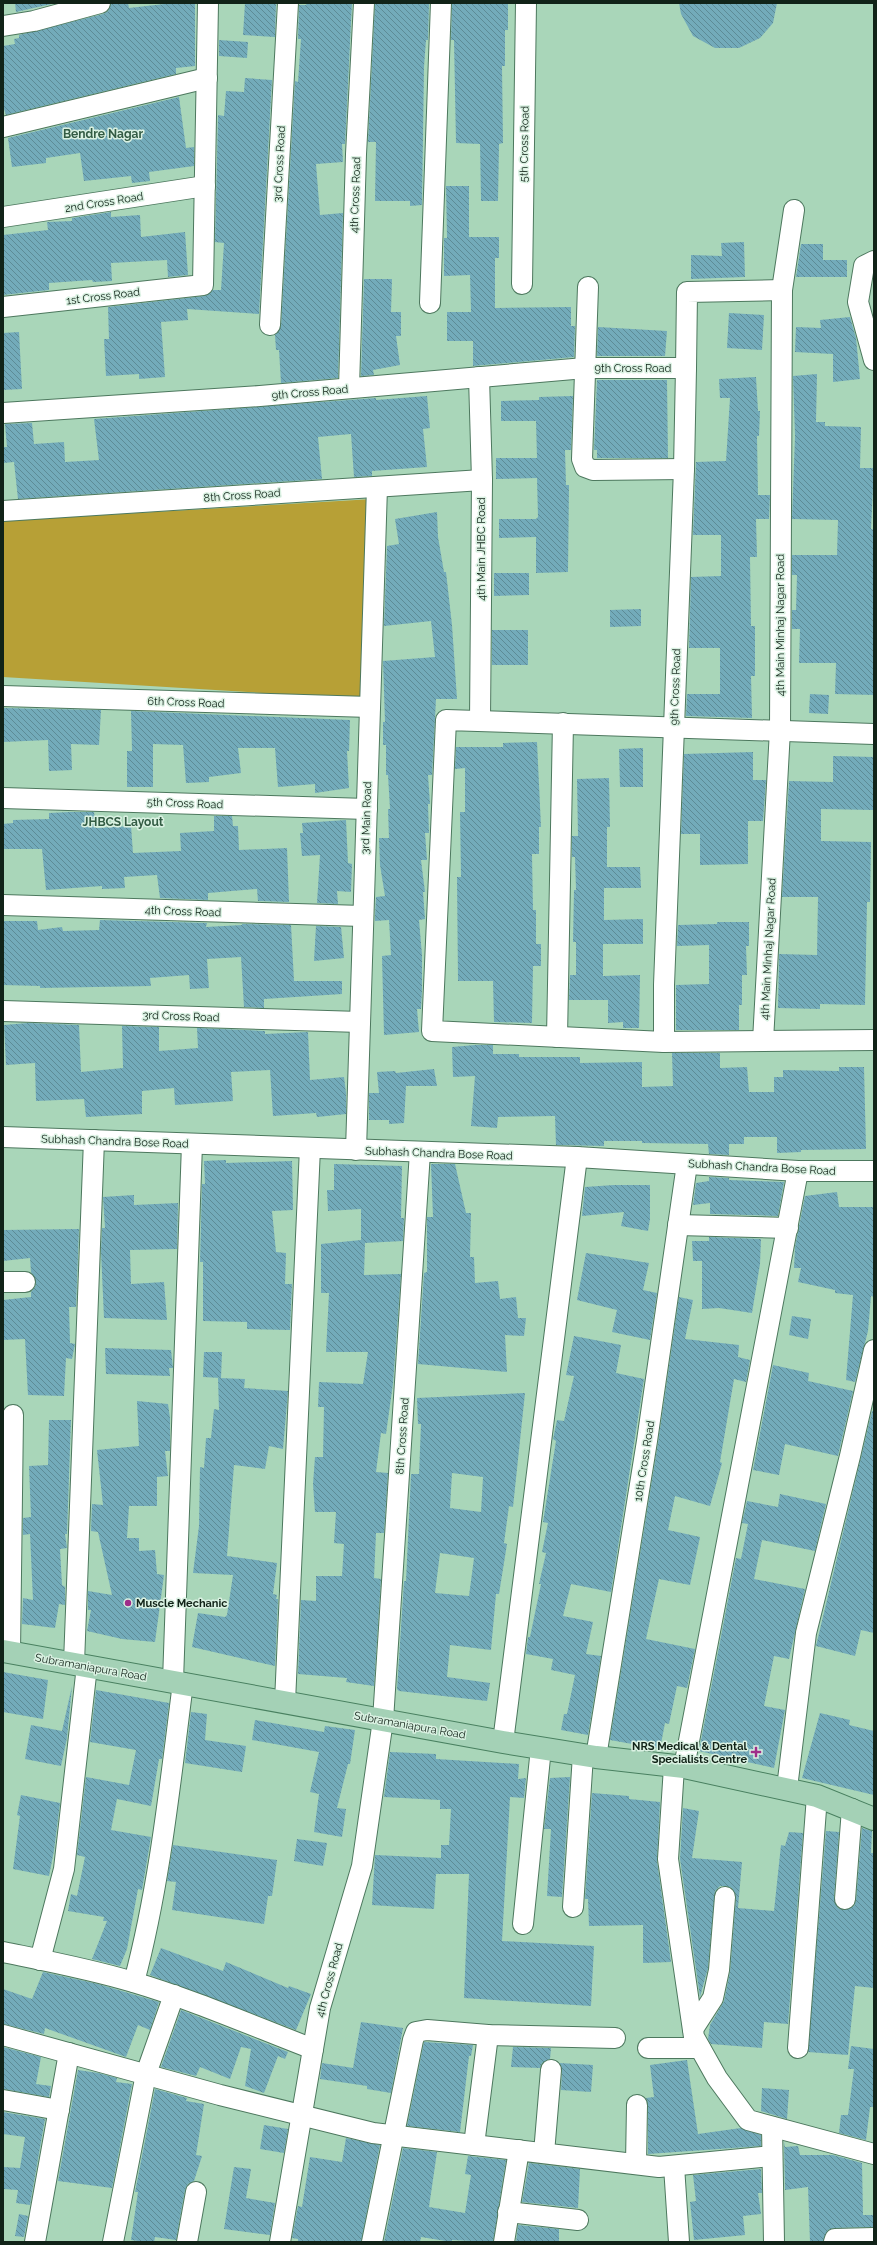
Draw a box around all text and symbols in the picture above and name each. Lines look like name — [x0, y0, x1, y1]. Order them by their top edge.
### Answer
street label: 5th Cross Road — [517, 106, 532, 182]
street label: 3rd Cross Road — [271, 125, 288, 203]
district label: Bendre Nagar — [63, 127, 143, 141]
street label: 4th Cross Road — [348, 156, 363, 233]
street label: 2nd Cross Road — [64, 190, 144, 215]
street label: 1st Cross Road — [65, 286, 141, 307]
street label: 9th Cross Road — [595, 362, 672, 375]
street label: 9th Cross Road — [271, 383, 349, 402]
street label: 8th Cross Road — [203, 486, 281, 505]
street label: 4th Main JHBC Road — [475, 497, 488, 601]
street label: 4th Main Minhaj Nagar Road — [774, 554, 787, 696]
street label: 9th Cross Road — [668, 648, 683, 726]
street label: 6th Cross Road — [147, 695, 225, 710]
street label: 3rd Main Road — [359, 781, 374, 855]
street label: 5th Cross Road — [147, 796, 224, 811]
district label: JHBCS Layout — [83, 815, 164, 829]
street label: 4th Main Minhaj Nagar Road — [758, 877, 779, 1020]
street label: 4th Cross Road — [145, 904, 222, 919]
street label: 3rd Cross Road — [142, 1009, 220, 1024]
street label: Subhash Chandra Bose Road — [41, 1132, 189, 1151]
street label: Subhash Chandra Bose Road — [365, 1144, 513, 1163]
street label: Subhash Chandra Bose Road — [688, 1157, 836, 1178]
street label: 8th Cross Road — [393, 1397, 412, 1475]
street label: 10th Cross Road — [632, 1419, 657, 1503]
place label: Muscle Mechanic — [136, 1597, 228, 1610]
marker: Muscle Mechanic — [123, 1598, 133, 1608]
street label: Subramaniapura Road — [34, 1651, 148, 1684]
street label: Subramaniapura Road — [353, 1709, 467, 1742]
place label: NRS Medical & Dental Specialists Centre — [632, 1740, 748, 1766]
marker: NRS Medical & Dental Specialists Centre — [750, 1746, 762, 1758]
street label: 4th Cross Road — [313, 1941, 346, 2019]

